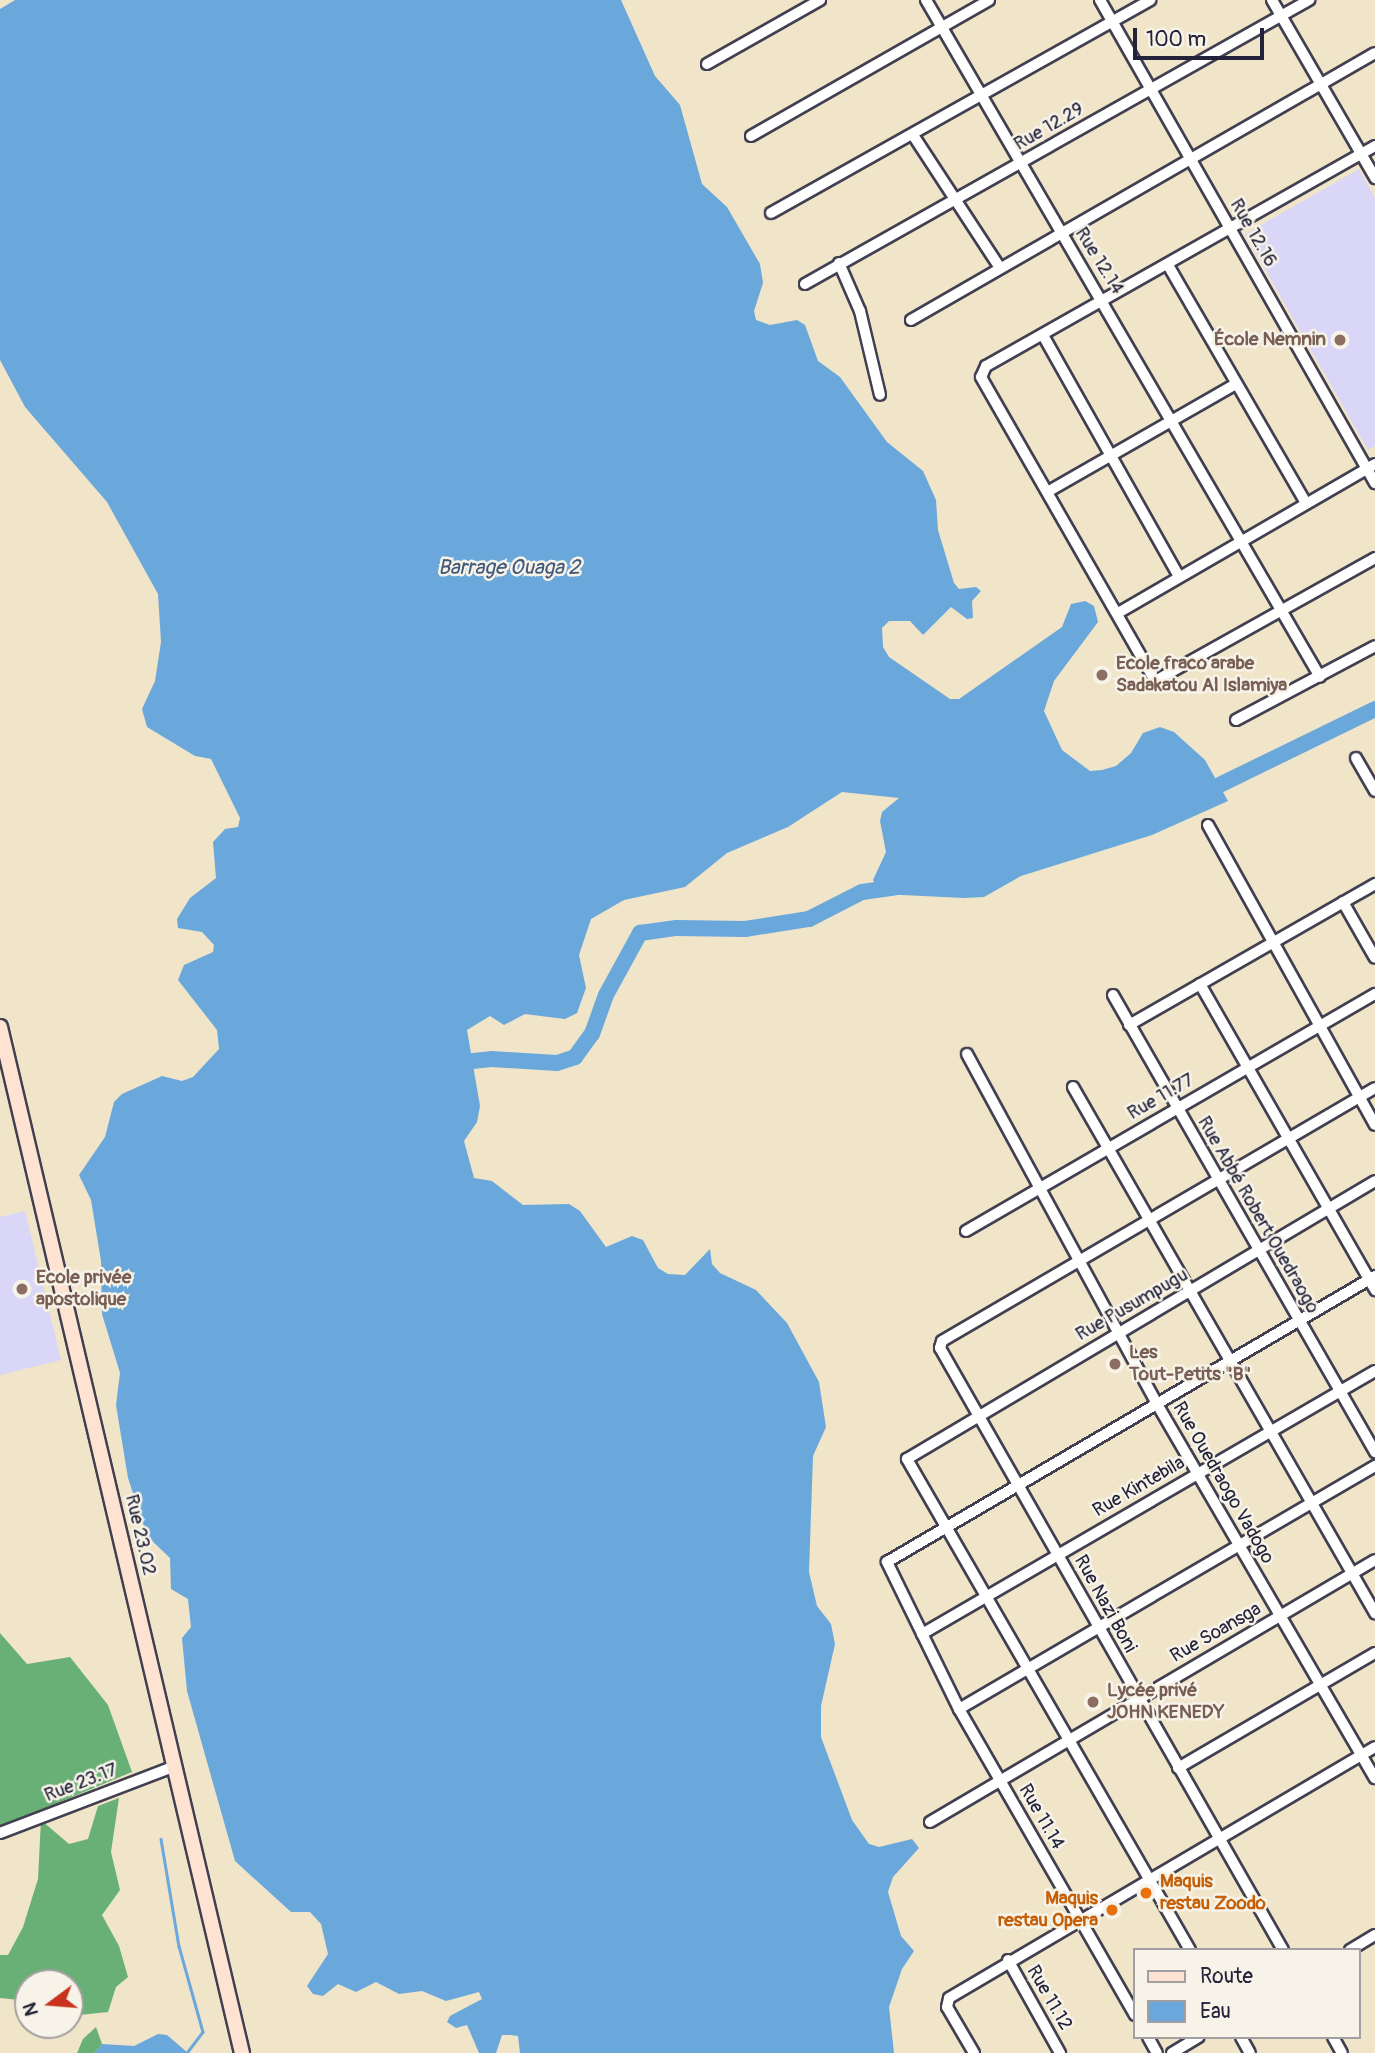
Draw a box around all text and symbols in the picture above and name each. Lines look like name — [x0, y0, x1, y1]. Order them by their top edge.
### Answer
scale bar — [1137, 14, 1268, 58]
text: 100 m — [1146, 26, 1206, 53]
street label: Rue 12.29 — [1010, 98, 1088, 156]
street label: Rue 12.16 — [1224, 195, 1282, 271]
street label: Rue 12.14 — [1070, 223, 1128, 299]
place label: École Nemnin — [1214, 329, 1326, 351]
marker: École Nemnin — [1332, 332, 1348, 348]
water label: Barrage Ouaga 2 — [438, 555, 580, 581]
place label: Ecole fraco arabe Sadakatou Al Islamiya — [1116, 653, 1287, 697]
marker: Ecole fraco arabe Sadakatou Al Islamiya — [1094, 667, 1110, 683]
street label: Rue 11.77 — [1124, 1069, 1198, 1125]
street label: Rue Abbé Robert Ouedraogo — [1192, 1112, 1324, 1318]
street label: Rue Pusumpugu — [1072, 1264, 1192, 1346]
place label: Ecole privée apostolique — [36, 1267, 131, 1311]
marker: Ecole privée apostolique — [14, 1281, 30, 1297]
place label: Les Tout-Petits "B" — [1129, 1342, 1251, 1386]
marker: Les Tout-Petits "B" — [1107, 1356, 1123, 1372]
street label: Rue Ouedraogo Vadogo — [1167, 1398, 1279, 1568]
street label: Rue Kintebila — [1089, 1452, 1189, 1522]
street label: Rue 23.02 — [120, 1492, 160, 1578]
street label: Rue Nazi Boni — [1069, 1551, 1141, 1657]
street label: Rue Soansga — [1167, 1598, 1265, 1668]
place label: Lycée privé JOHN KENEDY — [1107, 1680, 1225, 1724]
marker: Lycée privé JOHN KENEDY — [1085, 1694, 1101, 1710]
street label: Rue 23.17 — [41, 1759, 121, 1807]
street label: Rue 11.14 — [1013, 1780, 1069, 1854]
place label: Maquis restau Zoodo — [1160, 1871, 1266, 1915]
marker: Maquis restau Zoodo — [1138, 1885, 1154, 1901]
place label: Maquis restau Opera — [998, 1888, 1098, 1932]
marker: Maquis restau Opera — [1104, 1902, 1120, 1918]
legend — [1134, 1948, 1361, 2039]
street label: Rue 11.12 — [1021, 1962, 1077, 2034]
text: Route — [1200, 1963, 1253, 1990]
north arrow — [14, 1969, 84, 2039]
text: Eau — [1200, 1998, 1231, 2025]
text: N — [17, 2000, 44, 2019]

